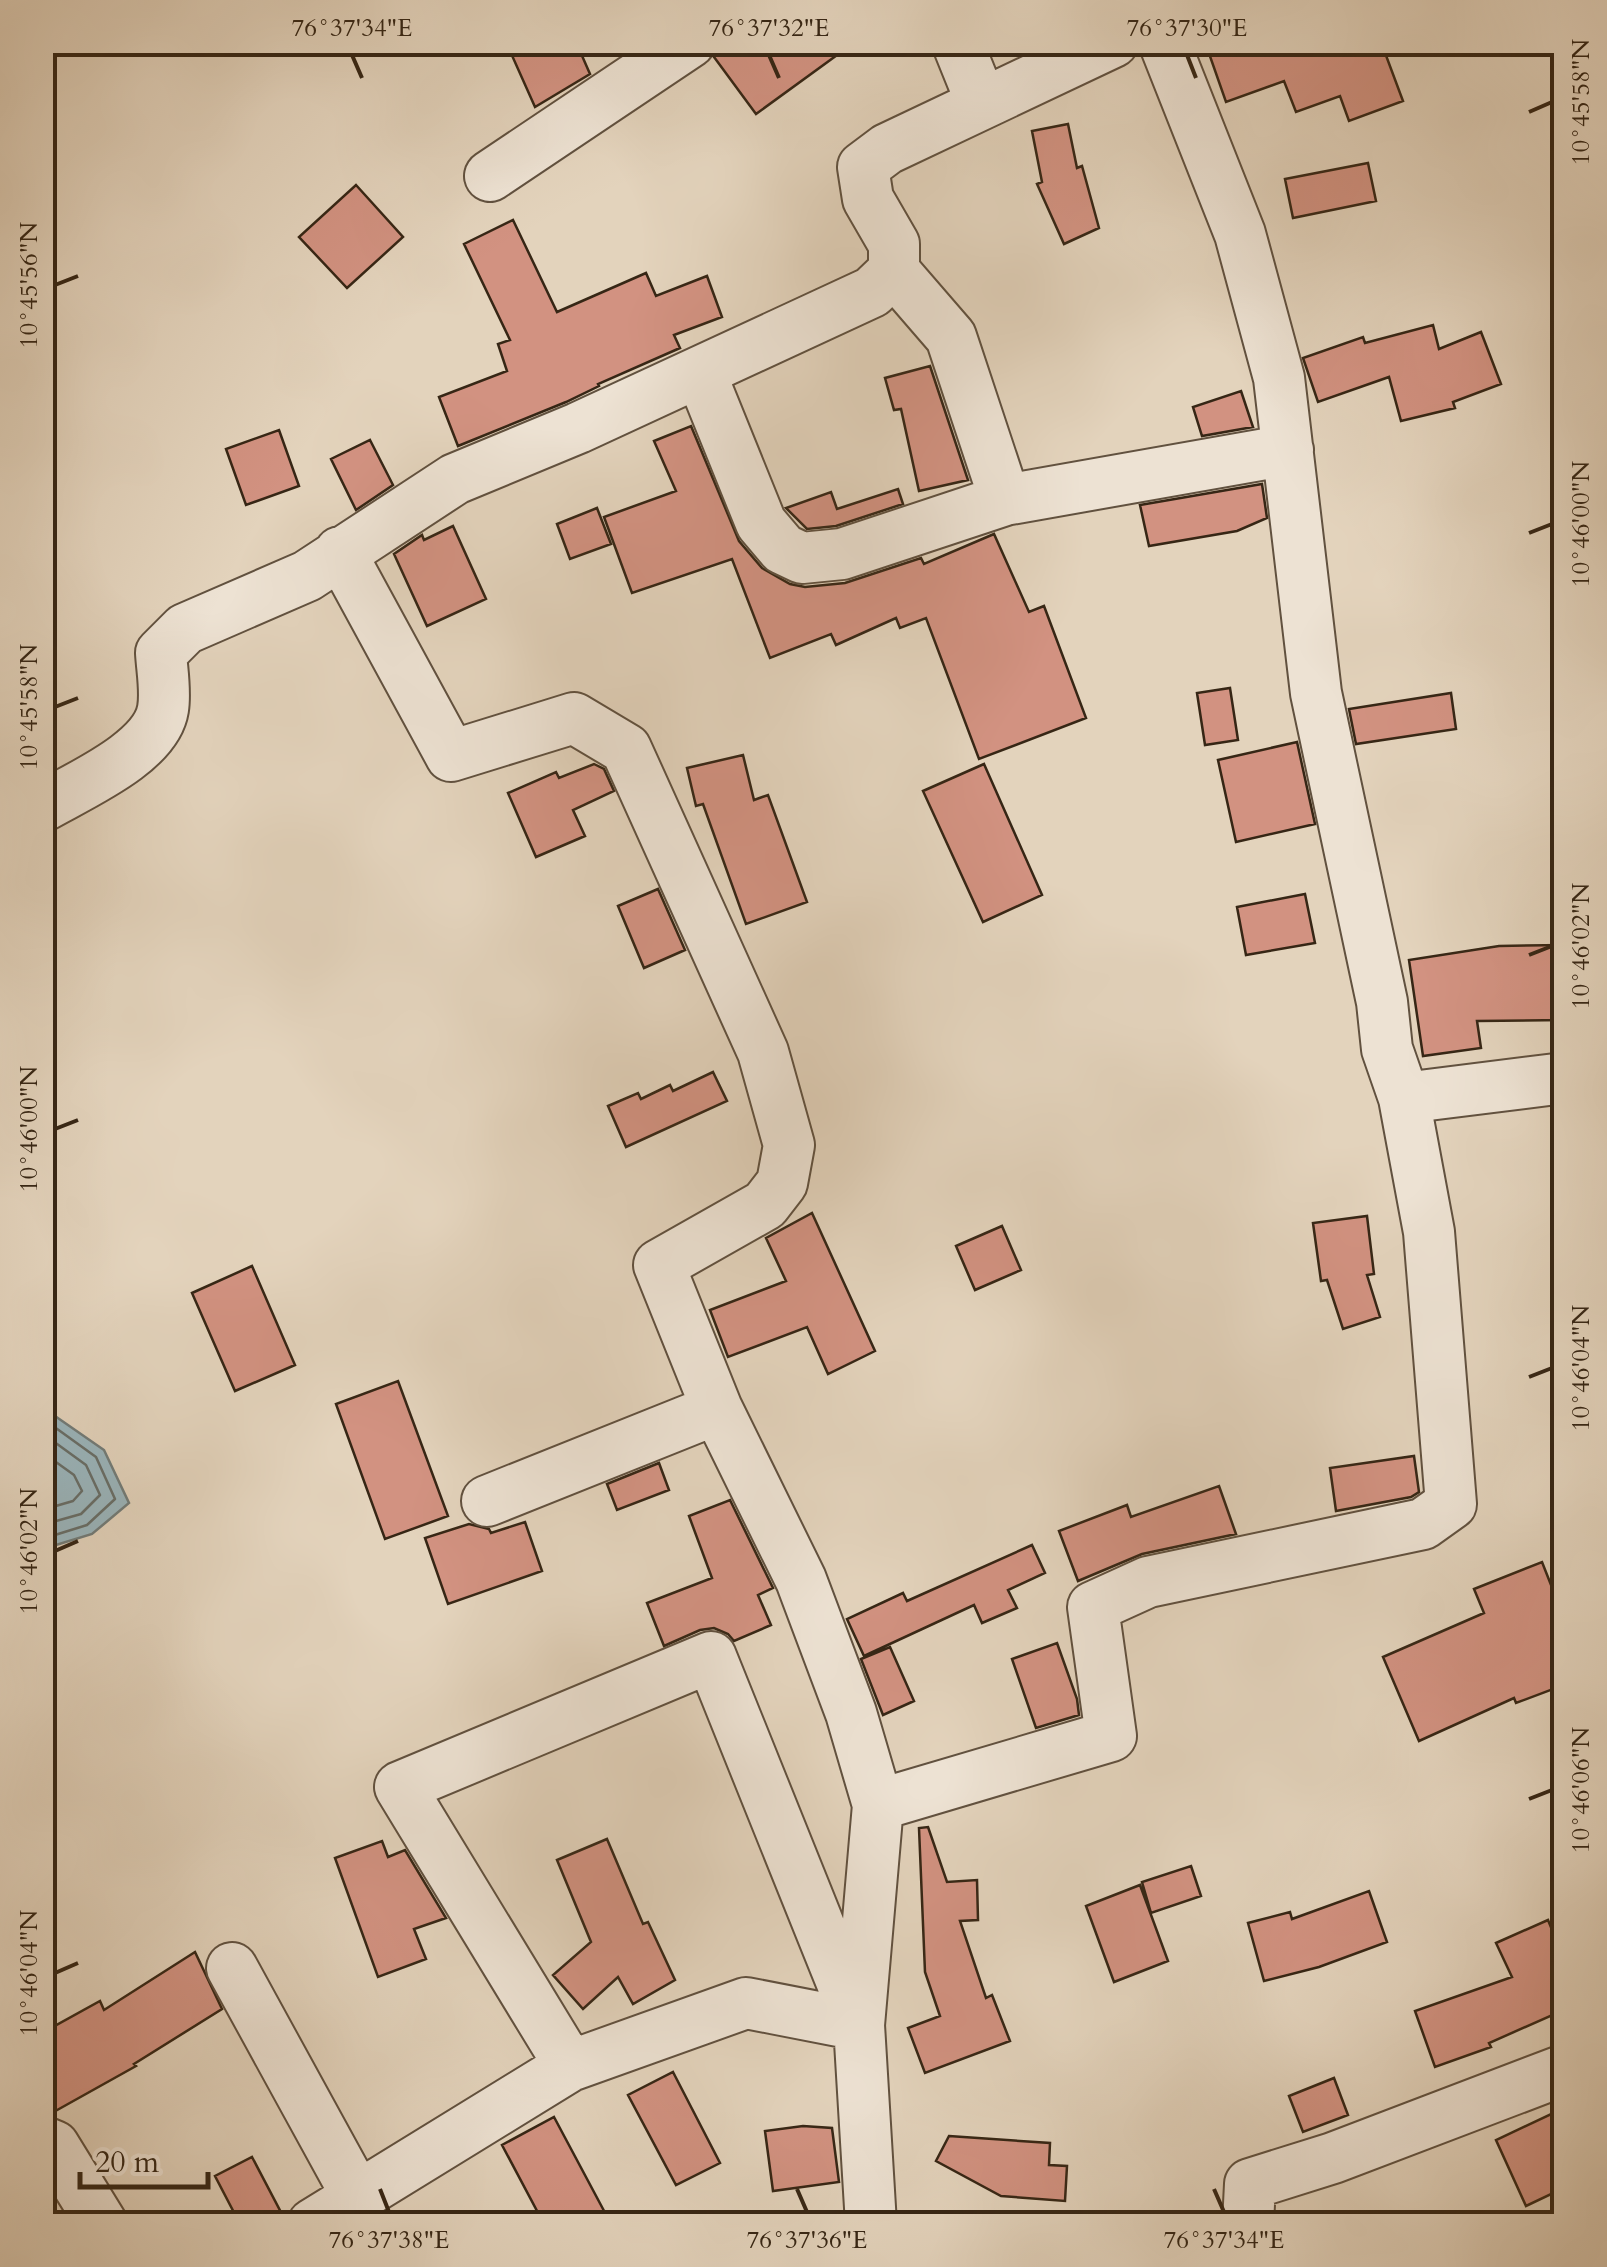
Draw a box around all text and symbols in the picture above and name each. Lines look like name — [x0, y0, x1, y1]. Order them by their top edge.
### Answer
text: 76°37'34"E — [292, 11, 412, 45]
text: 76°37'32"E — [709, 11, 829, 45]
text: 76°37'30"E — [1127, 11, 1247, 45]
text: 10°45'58"N — [1564, 39, 1598, 165]
text: 10°45'56"N — [12, 222, 46, 348]
text: 10°46'00"N — [1564, 461, 1598, 587]
text: 10°45'58"N — [12, 644, 46, 770]
text: 10°46'02"N — [1564, 883, 1598, 1009]
text: 10°46'00"N — [12, 1066, 46, 1192]
text: 10°46'04"N — [1564, 1305, 1598, 1431]
text: 10°46'02"N — [12, 1488, 46, 1614]
text: 10°46'06"N — [1564, 1727, 1598, 1853]
text: 10°46'04"N — [12, 1910, 46, 2036]
scale bar — [80, 2127, 208, 2189]
text: 20 m — [95, 2142, 160, 2183]
text: 76°37'38"E — [329, 2223, 449, 2257]
text: 76°37'36"E — [747, 2223, 867, 2257]
text: 76°37'34"E — [1164, 2223, 1284, 2257]

